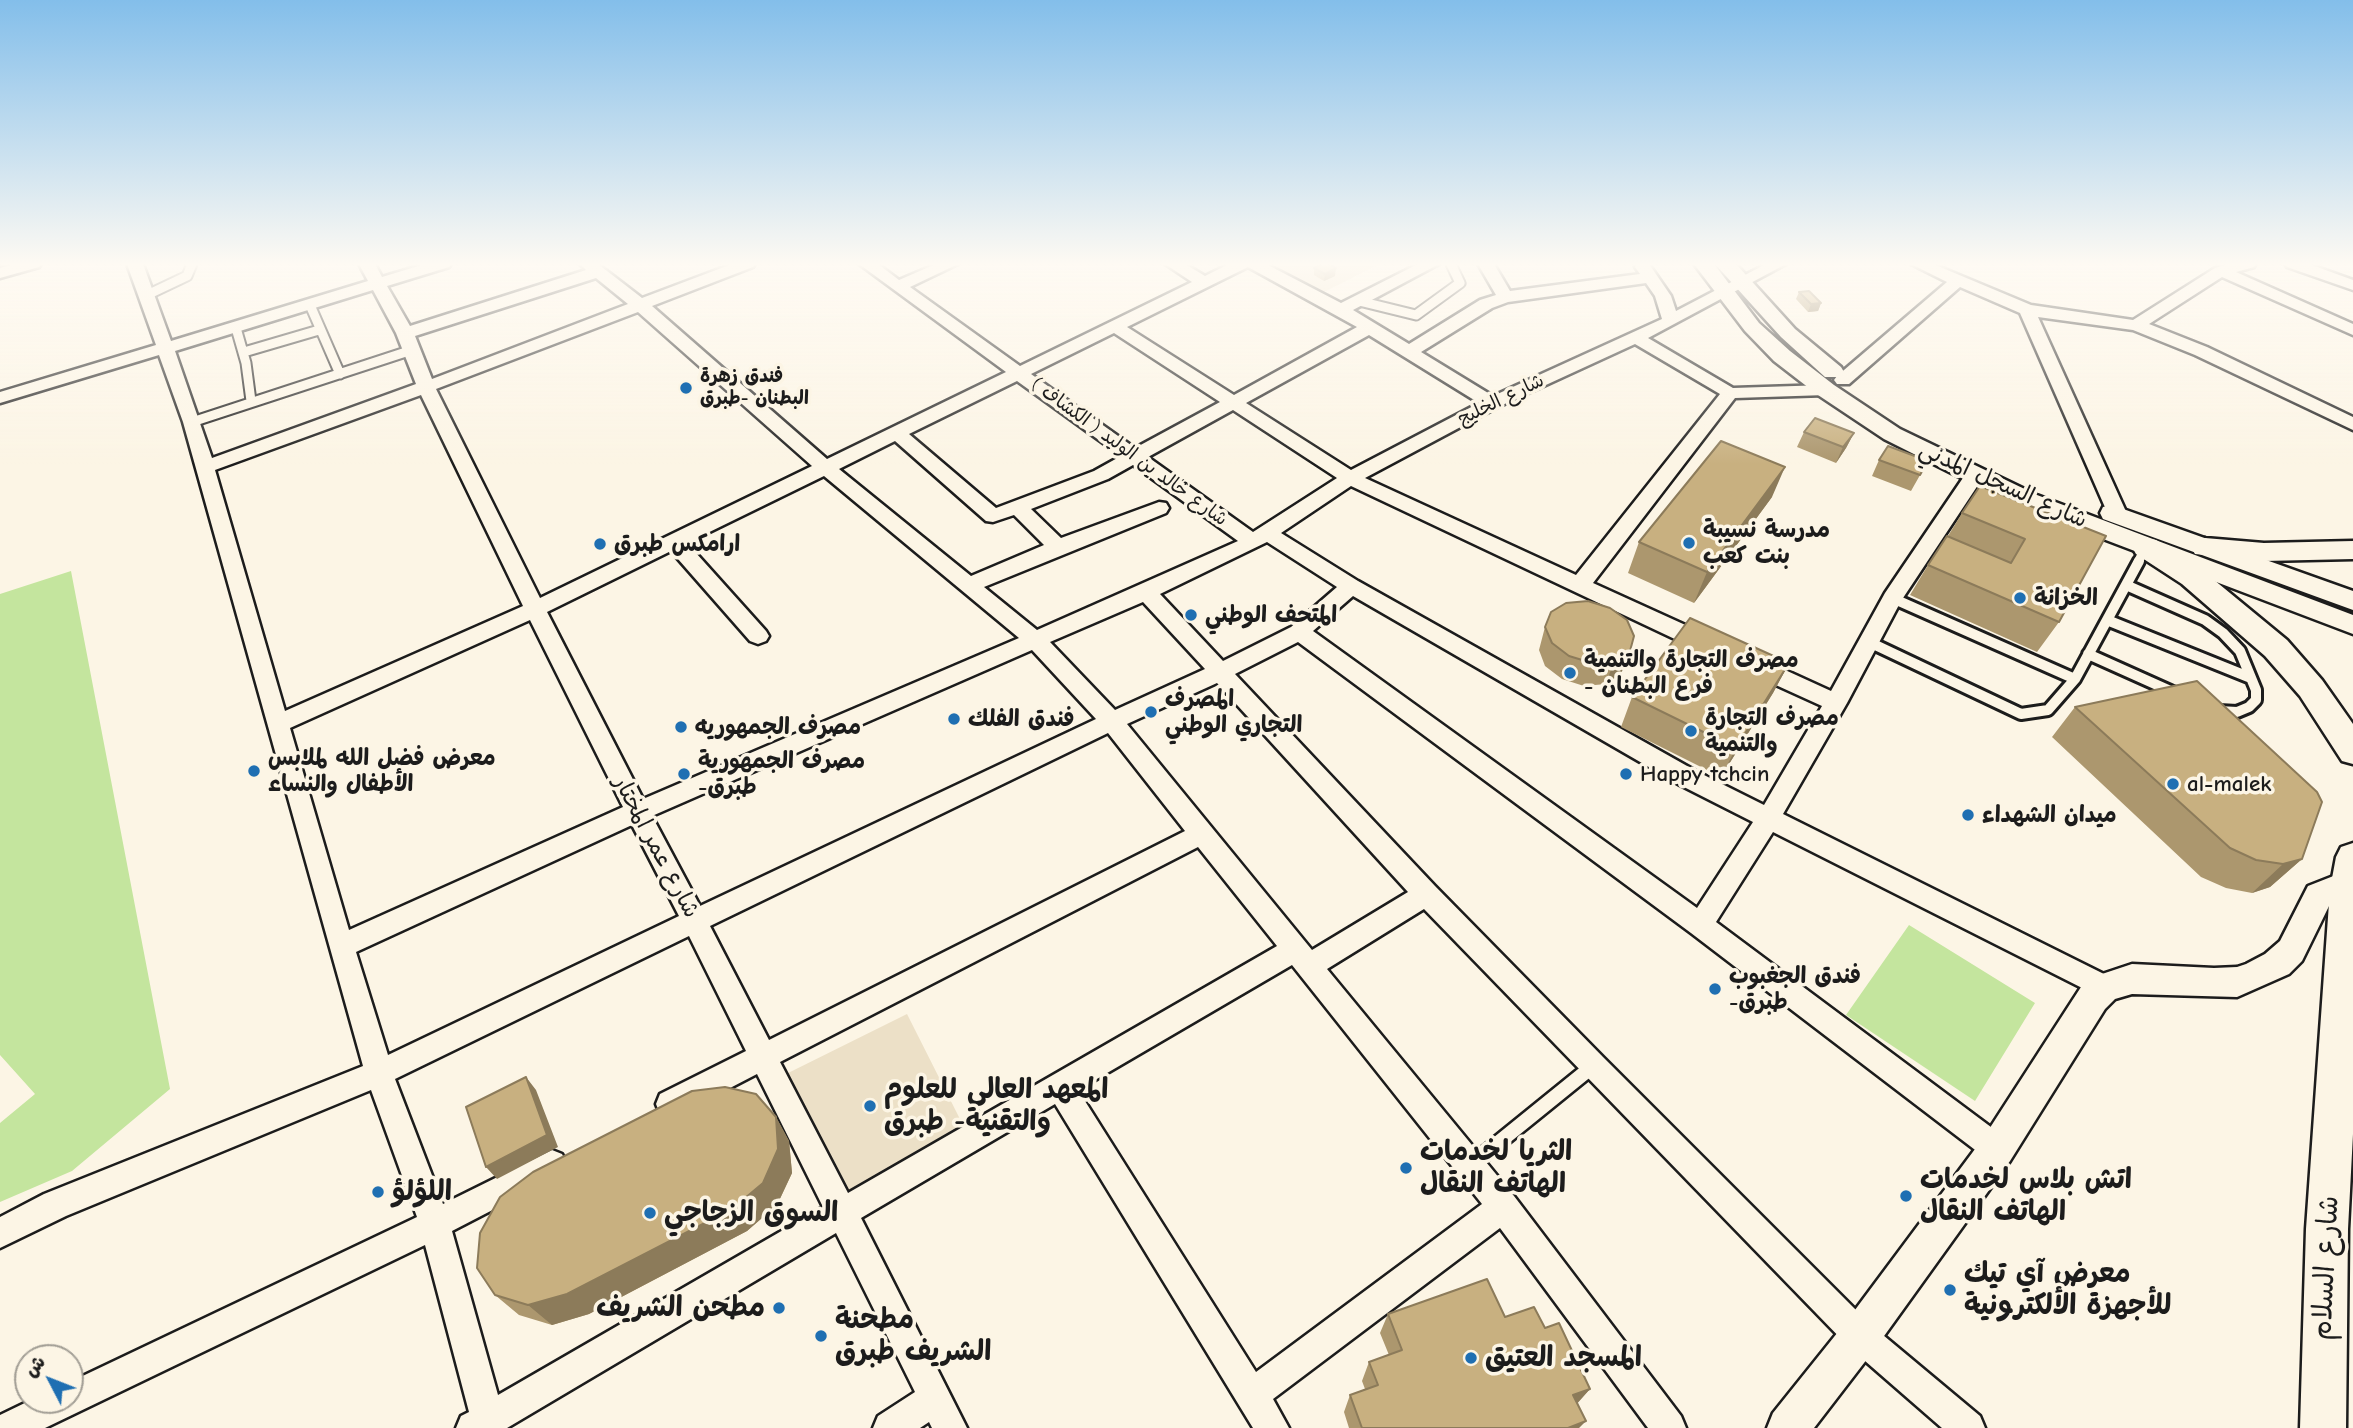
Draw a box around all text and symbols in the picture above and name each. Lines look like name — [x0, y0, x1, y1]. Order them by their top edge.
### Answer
place label: فندق زهرة البطنان -طبرق — [700, 366, 809, 410]
street label: شارع الخليج — [1454, 369, 1548, 431]
street label: شارع خالد بن الوليد ( الكشاف ) — [1026, 373, 1232, 531]
marker: فندق زهرة البطنان -طبرق — [678, 380, 694, 396]
street label: شارع السجل المدني — [1915, 436, 2091, 534]
place label: مدرسة نسيبة بنت كعب — [1703, 516, 1830, 570]
place label: ارامكس طبرق — [614, 530, 740, 558]
marker: مدرسة نسيبة بنت كعب — [1681, 535, 1697, 551]
marker: ارامكس طبرق — [592, 536, 608, 552]
place label: الخزانة — [2034, 584, 2098, 612]
marker: الخزانة — [2012, 590, 2028, 606]
place label: المتحف الوطني — [1205, 601, 1337, 629]
marker: المتحف الوطني — [1183, 607, 1199, 623]
place label: مصرف التجارة والتنمية - فرع البطنان — [1584, 646, 1799, 700]
marker: مصرف التجارة والتنمية - فرع البطنان — [1562, 665, 1578, 681]
place label: المصرف التجاري الوطني — [1165, 685, 1302, 739]
marker: المصرف التجاري الوطني — [1143, 704, 1159, 720]
place label: مصرف التجارة والتنمية — [1705, 704, 1839, 758]
place label: فندق الفلك — [968, 705, 1074, 733]
marker: فندق الفلك — [946, 711, 962, 727]
place label: مصرف الجمهوريه — [695, 713, 861, 741]
marker: مصرف الجمهوريه — [673, 719, 689, 735]
marker: مصرف التجارة والتنمية — [1683, 723, 1699, 739]
place label: معرض فضل الله لملابس الأطفال والنساء — [268, 744, 496, 798]
place label: مصرف الجمهورية -طبرق — [698, 747, 865, 801]
place label: Happy tchcin — [1640, 760, 1769, 788]
marker: معرض فضل الله لملابس الأطفال والنساء — [246, 763, 262, 779]
marker: مصرف الجمهورية -طبرق — [676, 766, 692, 782]
marker: Happy tchcin — [1618, 766, 1634, 782]
place label: al-malek — [2187, 770, 2271, 798]
street label: شارع عمر المختار — [607, 771, 705, 923]
marker: al-malek — [2165, 776, 2181, 792]
place label: ميدان الشهداء — [1982, 801, 2117, 829]
marker: ميدان الشهداء — [1960, 807, 1976, 823]
place label: فندق الجغبوب -طبرق — [1729, 962, 1861, 1016]
marker: فندق الجغبوب -طبرق — [1707, 981, 1723, 997]
place label: المعهد العالي للعلوم والتقنية- طبرق — [884, 1073, 1108, 1139]
marker: المعهد العالي للعلوم والتقنية- طبرق — [862, 1098, 878, 1114]
place label: الثريا لخدمات الهاتف النقال — [1420, 1135, 1572, 1201]
marker: الثريا لخدمات الهاتف النقال — [1398, 1160, 1414, 1176]
place label: اتش بلاس لخدمات الهاتف النقال — [1920, 1163, 2132, 1229]
place label: اللؤلؤ — [392, 1175, 452, 1209]
marker: اللؤلؤ — [370, 1184, 386, 1200]
marker: اتش بلاس لخدمات الهاتف النقال — [1898, 1188, 1914, 1204]
street label: شارع السلام — [2305, 1195, 2347, 1341]
place label: السوق الزجاجي — [664, 1196, 838, 1230]
marker: السوق الزجاجي — [642, 1205, 658, 1221]
place label: معرض آي تيك للأجهزة الألكترونية — [1964, 1257, 2171, 1323]
marker: معرض آي تيك للأجهزة الألكترونية — [1942, 1282, 1958, 1298]
place label: مطحن الشريف — [596, 1291, 765, 1325]
marker: مطحن الشريف — [771, 1300, 787, 1316]
place label: مطحنة الشريف طبرق — [835, 1303, 991, 1369]
marker: مطحنة الشريف طبرق — [813, 1328, 829, 1344]
place label: المسجد العتيق — [1485, 1341, 1642, 1375]
north arrow — [14, 1344, 84, 1414]
marker: المسجد العتيق — [1463, 1350, 1479, 1366]
text: ش — [20, 1351, 50, 1381]

